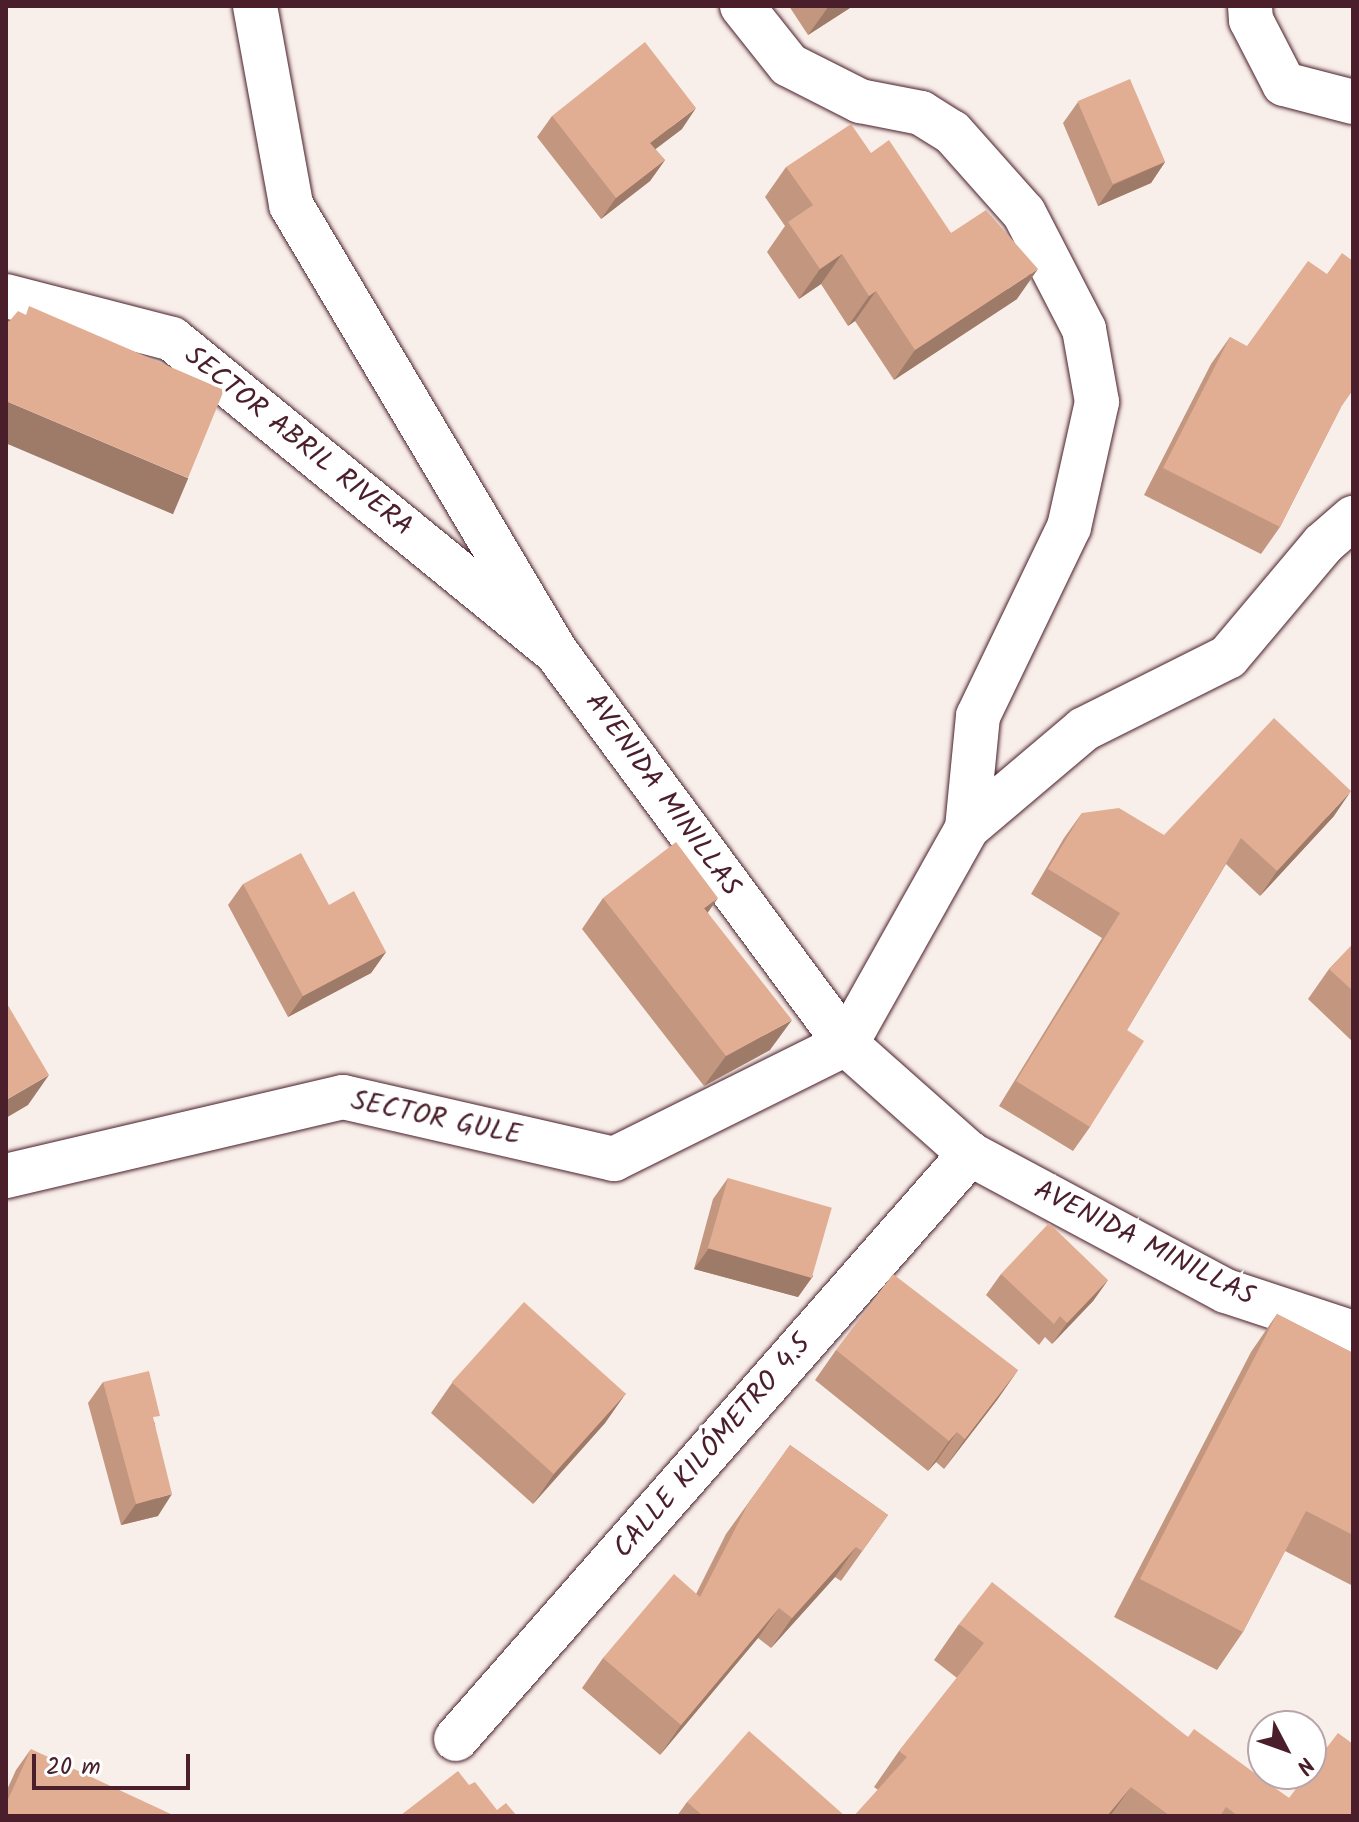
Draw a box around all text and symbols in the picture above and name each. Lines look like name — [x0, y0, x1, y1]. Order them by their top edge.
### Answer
street label: SECTOR ABRIL RIVERA — [177, 340, 419, 544]
street label: AVENIDA MINILLAS — [577, 687, 747, 903]
street label: SECTOR GULE — [348, 1085, 524, 1153]
street label: AVENIDA MINILLAS — [1028, 1174, 1260, 1314]
street label: CALLE KILÓMETRO 4.5 — [607, 1328, 819, 1566]
north arrow — [1247, 1710, 1327, 1790]
scale bar — [36, 1738, 194, 1788]
text: 20 m — [46, 1748, 101, 1787]
text: N — [1286, 1748, 1322, 1781]

